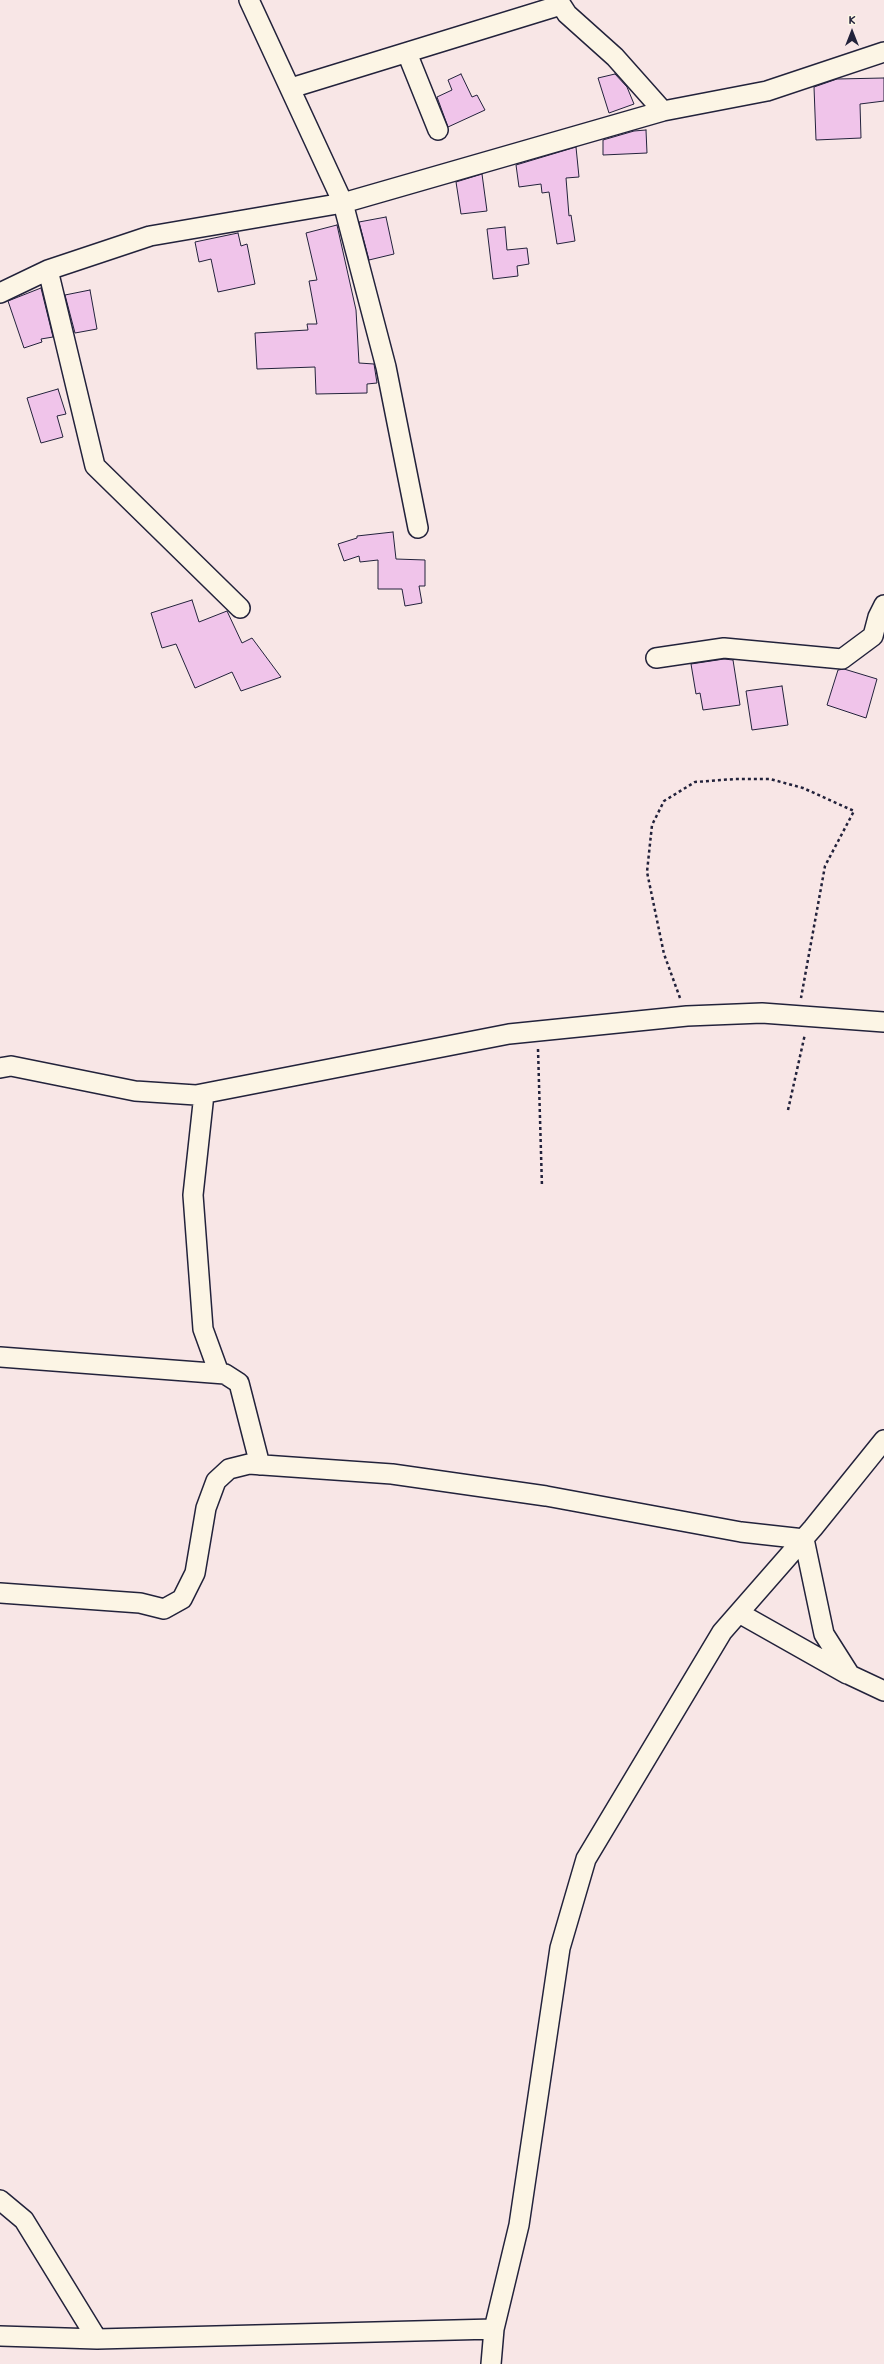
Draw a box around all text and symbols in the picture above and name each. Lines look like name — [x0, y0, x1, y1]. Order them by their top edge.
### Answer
north arrow — [832, 12, 872, 52]
text: K — [848, 12, 856, 27]

